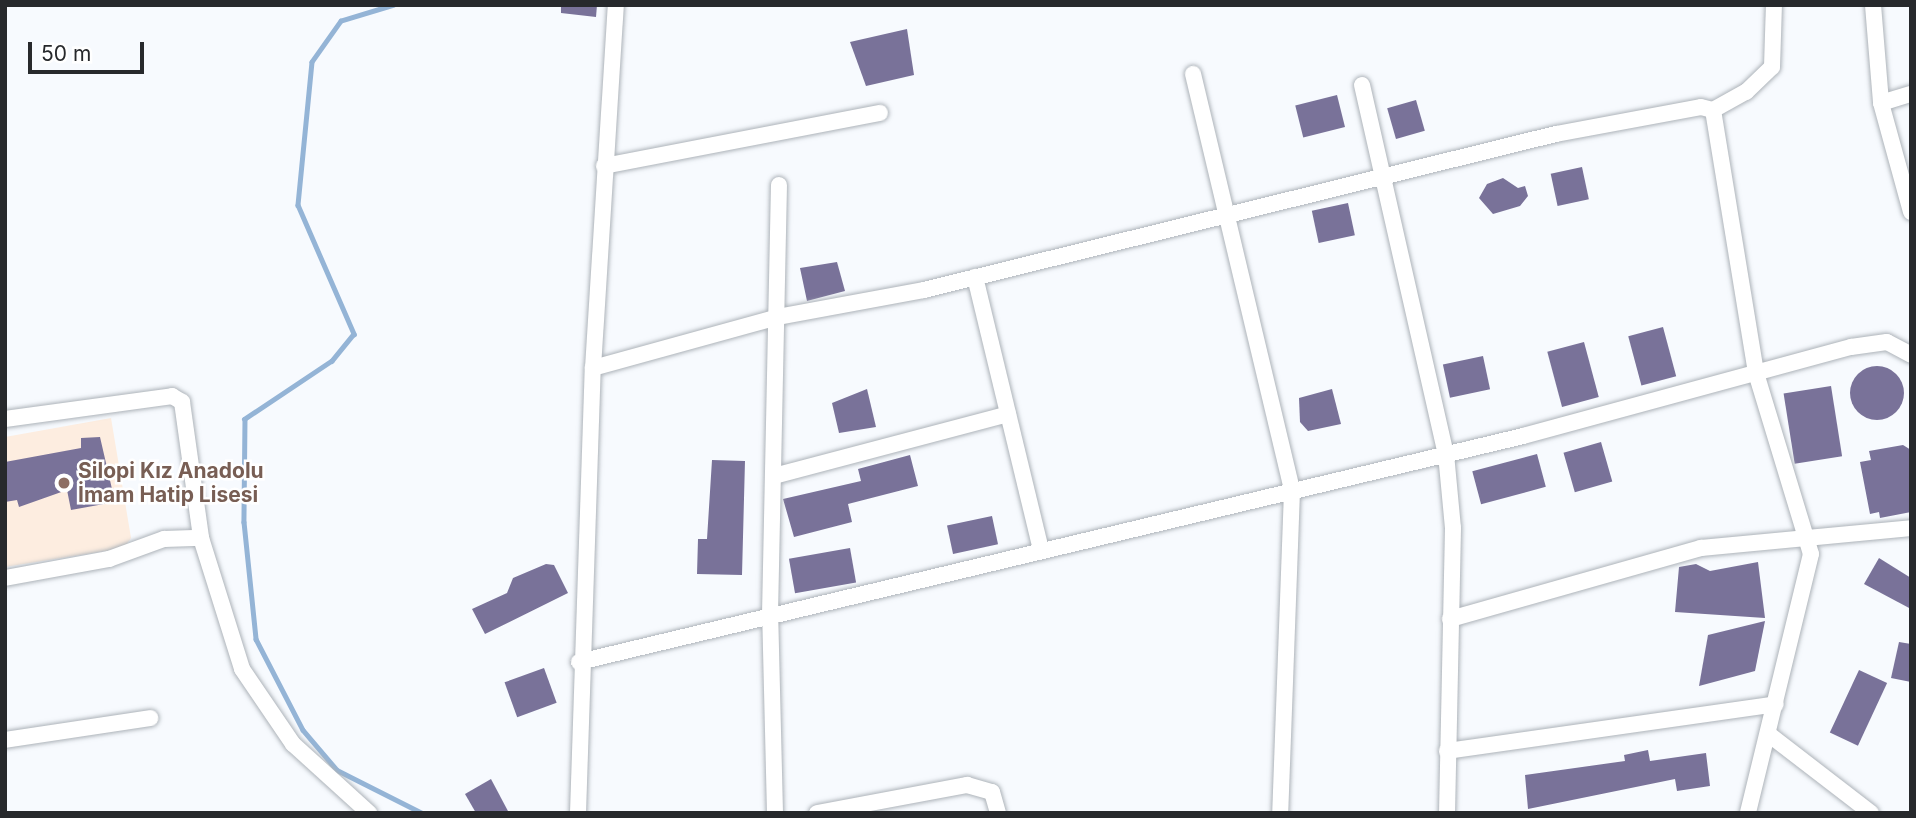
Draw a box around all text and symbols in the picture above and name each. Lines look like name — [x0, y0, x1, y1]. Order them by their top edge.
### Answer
scale bar — [32, 28, 147, 72]
text: 50 m — [41, 41, 91, 66]
place label: Silopi Kız Anadolu İmam Hatip Lisesi — [78, 458, 264, 508]
marker: Silopi Kız Anadolu İmam Hatip Lisesi — [56, 475, 72, 491]

